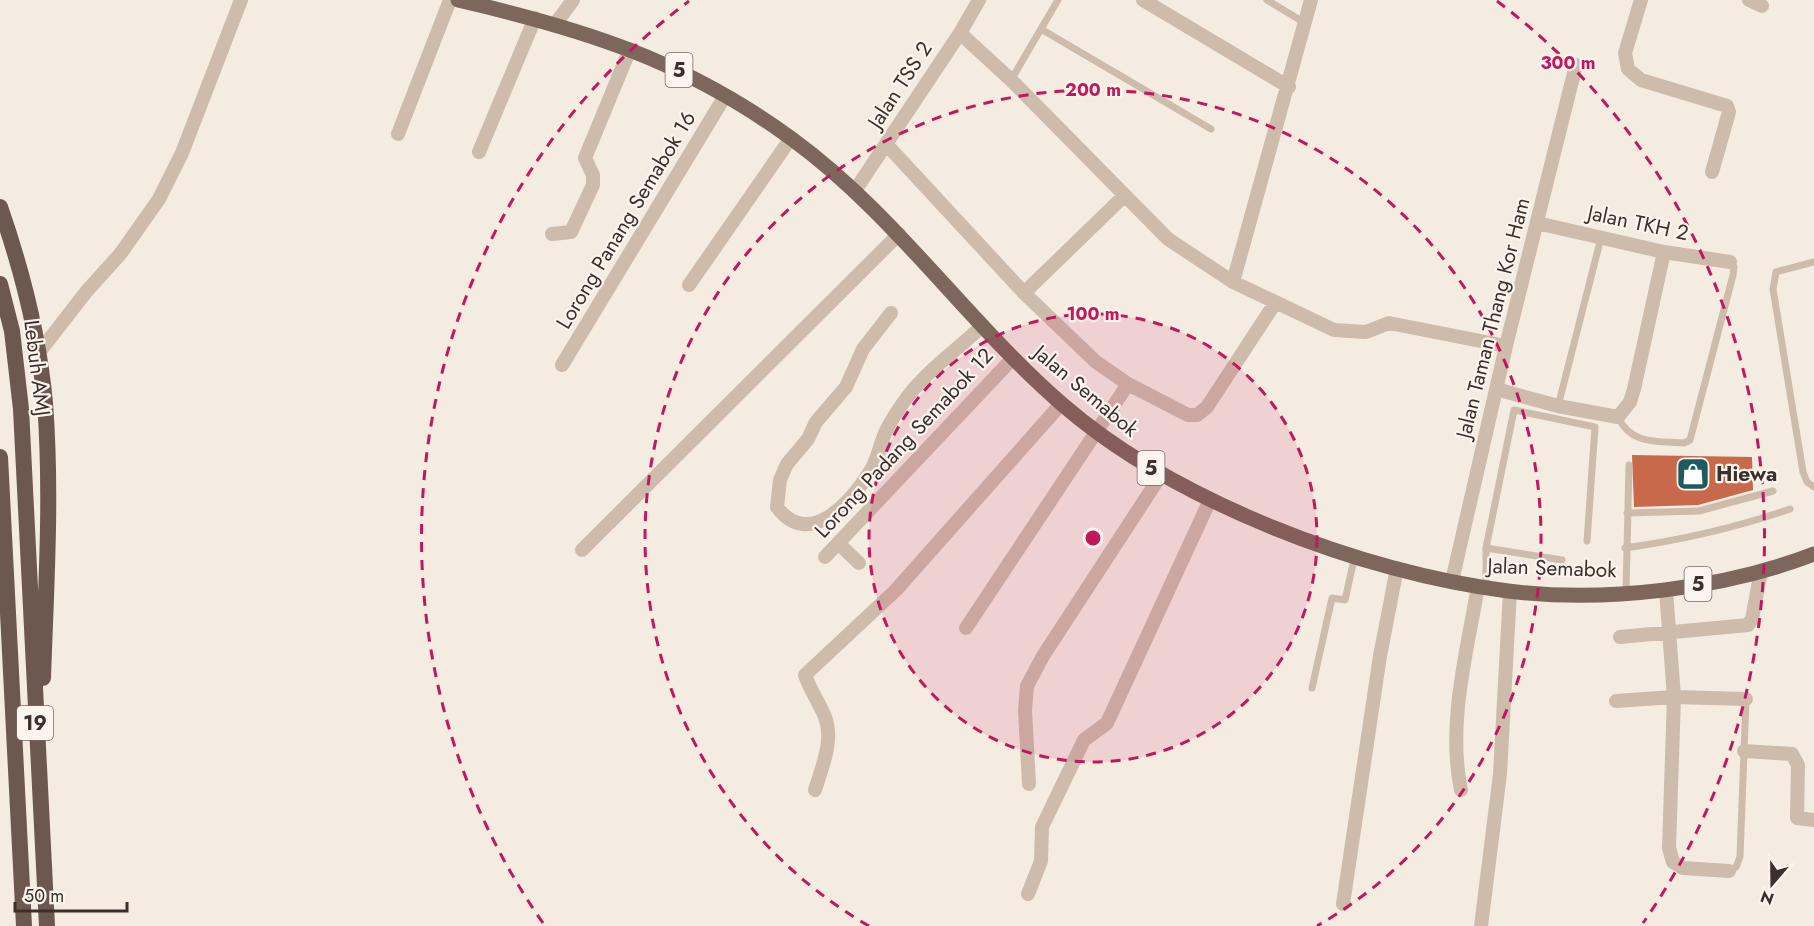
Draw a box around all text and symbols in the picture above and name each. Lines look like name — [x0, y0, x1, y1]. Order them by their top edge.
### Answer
street label: Jalan TSS 2 — [859, 36, 939, 137]
text: 300 m — [1540, 50, 1596, 76]
road number: 5 — [666, 53, 692, 87]
text: 200 m — [1065, 77, 1121, 103]
street label: Lorong Panang Semabok 16 — [549, 105, 703, 335]
street label: Jalan Taman Thang Kor Ham — [1448, 195, 1537, 444]
street label: Jalan TKH 2 — [1582, 197, 1691, 248]
text: 100 m — [1066, 301, 1120, 327]
street label: Lebuh AMJ — [16, 318, 58, 418]
street label: Jalan Semabok — [1025, 336, 1146, 444]
street label: Lorong Padang Semabok 12 — [808, 341, 1000, 545]
road number: 5 — [1138, 451, 1164, 485]
shop icon: Hiewa — [1675, 456, 1711, 492]
place label: Hiewa — [1716, 459, 1777, 489]
centre of rings — [1083, 528, 1103, 548]
street label: Jalan Semabok — [1484, 551, 1618, 585]
road number: 5 — [1684, 567, 1712, 601]
road number: 19 — [17, 706, 53, 740]
north arrow — [1742, 854, 1802, 914]
scale bar — [15, 875, 128, 913]
text: 50 m — [24, 883, 64, 909]
text: N — [1757, 885, 1777, 911]

